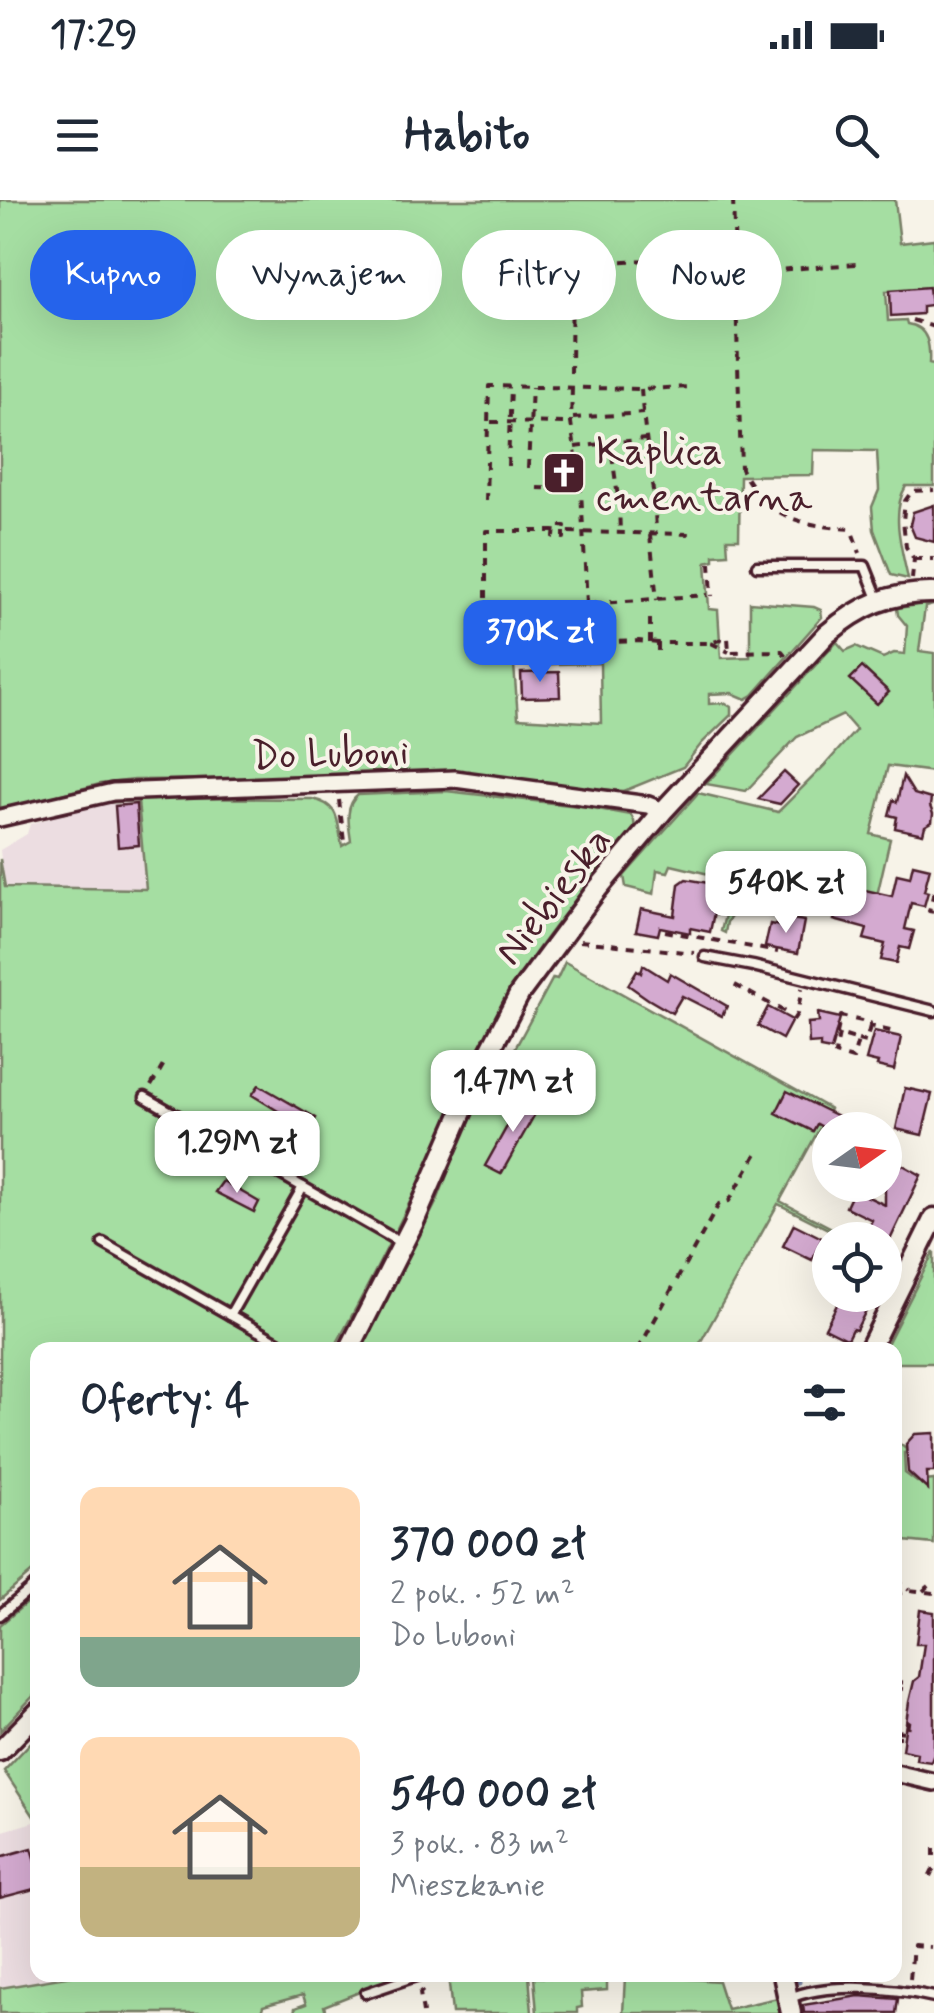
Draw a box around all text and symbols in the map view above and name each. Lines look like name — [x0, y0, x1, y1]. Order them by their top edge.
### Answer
text: 17:29 — [50, 11, 138, 60]
text: Habito — [404, 106, 530, 165]
icon: menu — [50, 108, 105, 163]
icon: search — [829, 108, 884, 163]
chip: Kupno — [30, 230, 196, 320]
chip: Wynajem — [216, 230, 442, 320]
chip: Filtry — [462, 230, 616, 320]
chip: Nowe — [636, 230, 782, 320]
place label: Kaplica cmentarna — [596, 427, 813, 525]
church icon: Kaplica cmentarna — [541, 450, 587, 496]
pin: 370K zł — [448, 600, 632, 685]
text: 370K zł — [485, 611, 595, 653]
street label: Do Luboni — [251, 726, 410, 784]
street label: Niebieska — [484, 817, 625, 977]
pin: 540K zł — [694, 851, 878, 936]
text: 540K zł — [727, 862, 845, 904]
pin: 1.47M zł — [410, 1050, 616, 1135]
text: 1.47M zł — [453, 1061, 573, 1103]
pin: 1.29M zł — [134, 1111, 340, 1196]
north arrow — [812, 1112, 902, 1202]
map controls — [812, 1112, 902, 1312]
text: 1.29M zł — [177, 1122, 297, 1164]
button: locate — [812, 1222, 902, 1312]
text: Oferty: 4 — [80, 1375, 249, 1430]
icon: filters — [797, 1375, 852, 1430]
text: 370 000 zł — [390, 1518, 586, 1573]
icon: home — [160, 1527, 280, 1647]
text: 2 pok. · 52 m² — [390, 1573, 575, 1615]
text: Do Luboni — [390, 1615, 516, 1657]
text: 540 000 zł — [390, 1768, 596, 1823]
icon: home — [160, 1777, 280, 1897]
text: 3 pok. · 83 m² — [390, 1823, 569, 1865]
text: Mieszkanie — [390, 1865, 545, 1907]

